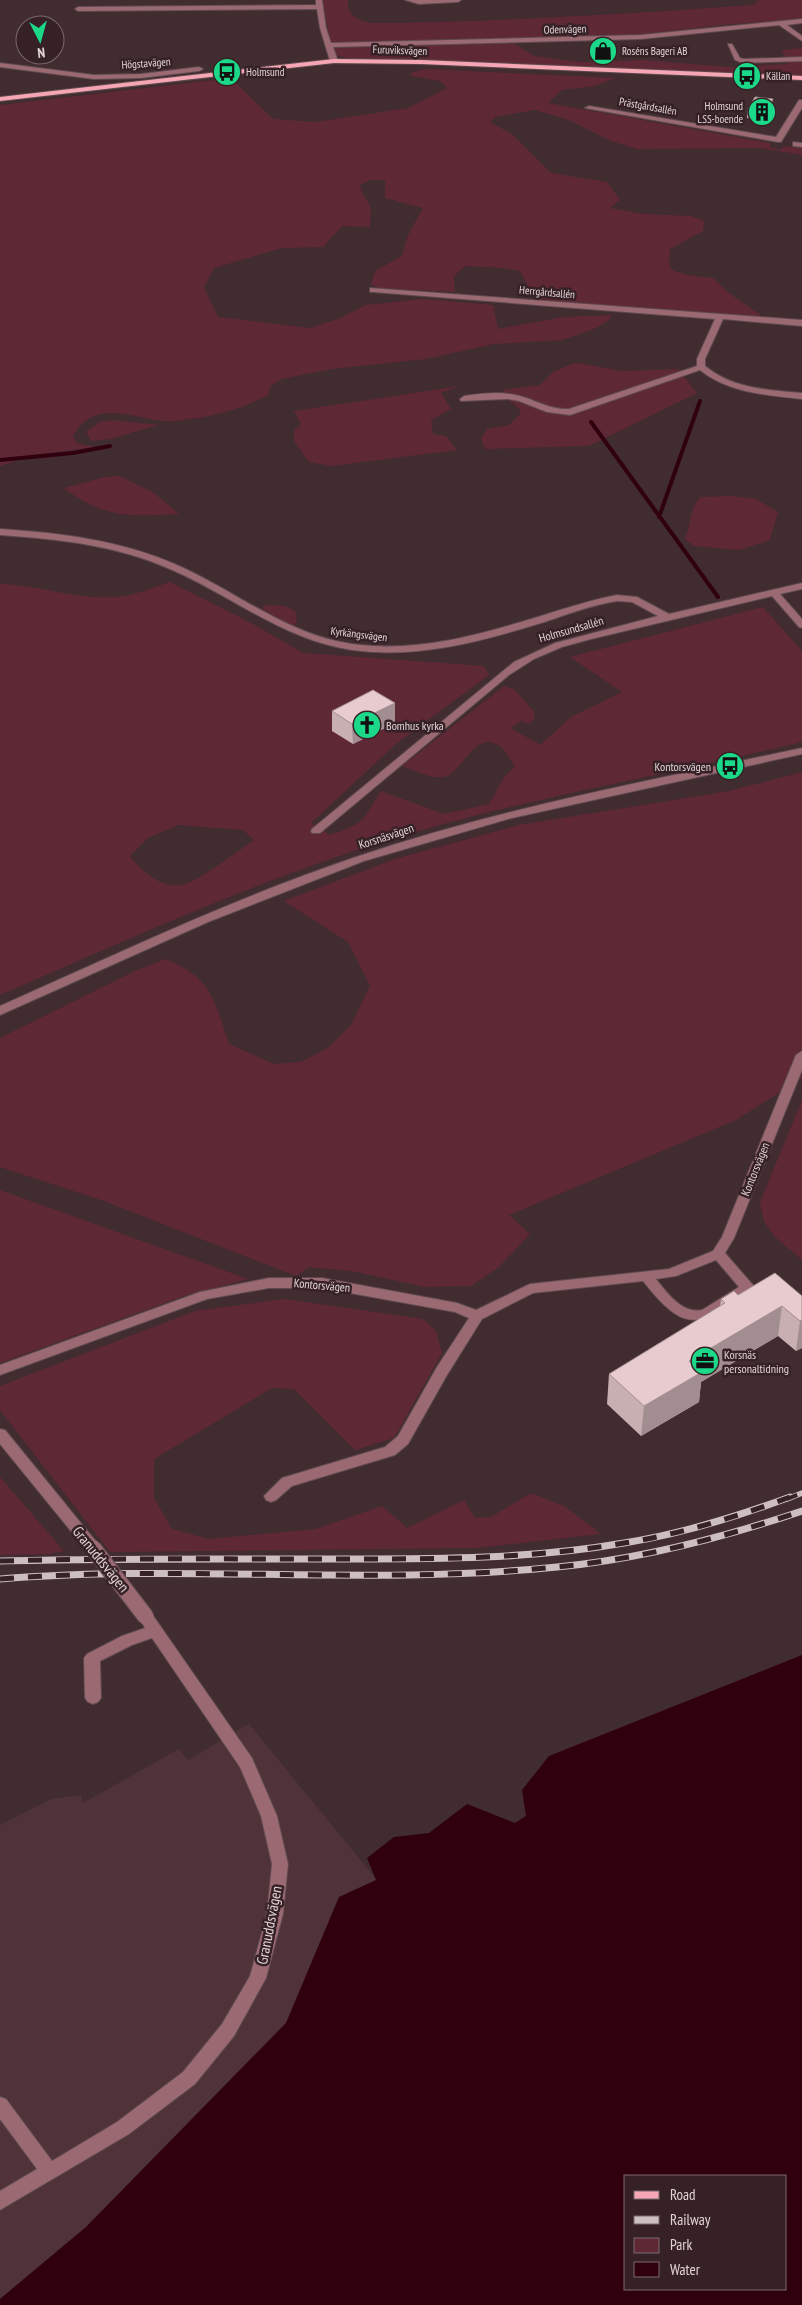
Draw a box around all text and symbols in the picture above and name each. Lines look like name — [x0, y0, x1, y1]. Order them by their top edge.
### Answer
north arrow — [15, 15, 65, 65]
street label: Odenvägen — [543, 21, 587, 37]
shop icon: Roséns Bageri AB — [588, 36, 618, 66]
street label: Furuviksvägen — [372, 42, 428, 58]
text: N — [37, 44, 46, 62]
place label: Roséns Bageri AB — [622, 44, 687, 58]
street label: Högstavägen — [121, 54, 171, 72]
bus stop icon: Holmsund — [212, 57, 242, 87]
bus stop icon: Källan — [732, 61, 762, 91]
place label: Holmsund — [246, 65, 285, 79]
place label: Källan — [766, 69, 790, 83]
street label: Prästgårdsallén — [618, 94, 678, 118]
building icon: Holmsund LSS-boende — [747, 97, 777, 127]
place label: Holmsund LSS-boende — [698, 99, 743, 126]
street label: Herrgårdsallén — [518, 283, 576, 301]
street label: Holmsundsallén — [537, 613, 605, 645]
street label: Kyrkängsvägen — [330, 624, 388, 644]
church icon: Bomhus kyrka — [352, 710, 382, 740]
place label: Bomhus kyrka — [386, 718, 444, 733]
bus stop icon: Kontorsvägen — [715, 751, 745, 781]
place label: Kontorsvägen — [655, 759, 711, 774]
street label: Korsnäsvägen — [357, 820, 415, 852]
street label: Kontorsvägen — [737, 1140, 773, 1198]
street label: Kontorsvägen — [293, 1275, 351, 1295]
office icon: Korsnäs personaltidning — [690, 1346, 720, 1376]
place label: Korsnäs personaltidning — [724, 1347, 789, 1376]
street label: Granuddsvägen — [69, 1522, 133, 1596]
street label: Granuddsvägen — [252, 1884, 286, 1966]
legend — [624, 2175, 787, 2290]
text: Road — [670, 2185, 696, 2204]
text: Railway — [670, 2210, 711, 2229]
text: Park — [670, 2235, 692, 2254]
text: Water — [670, 2260, 701, 2279]

